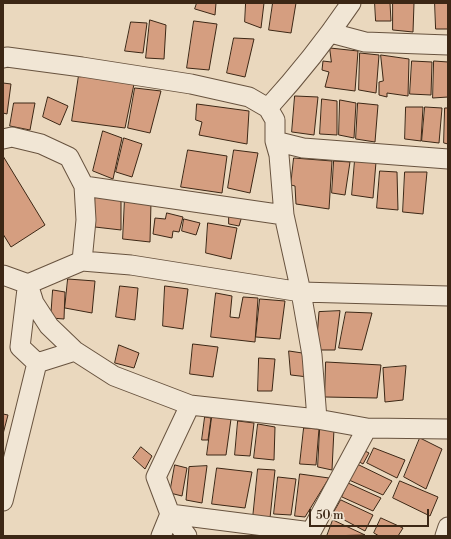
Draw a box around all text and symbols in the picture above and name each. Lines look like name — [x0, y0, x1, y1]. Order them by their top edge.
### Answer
scale bar — [311, 501, 431, 527]
text: 50 m — [316, 508, 344, 523]

